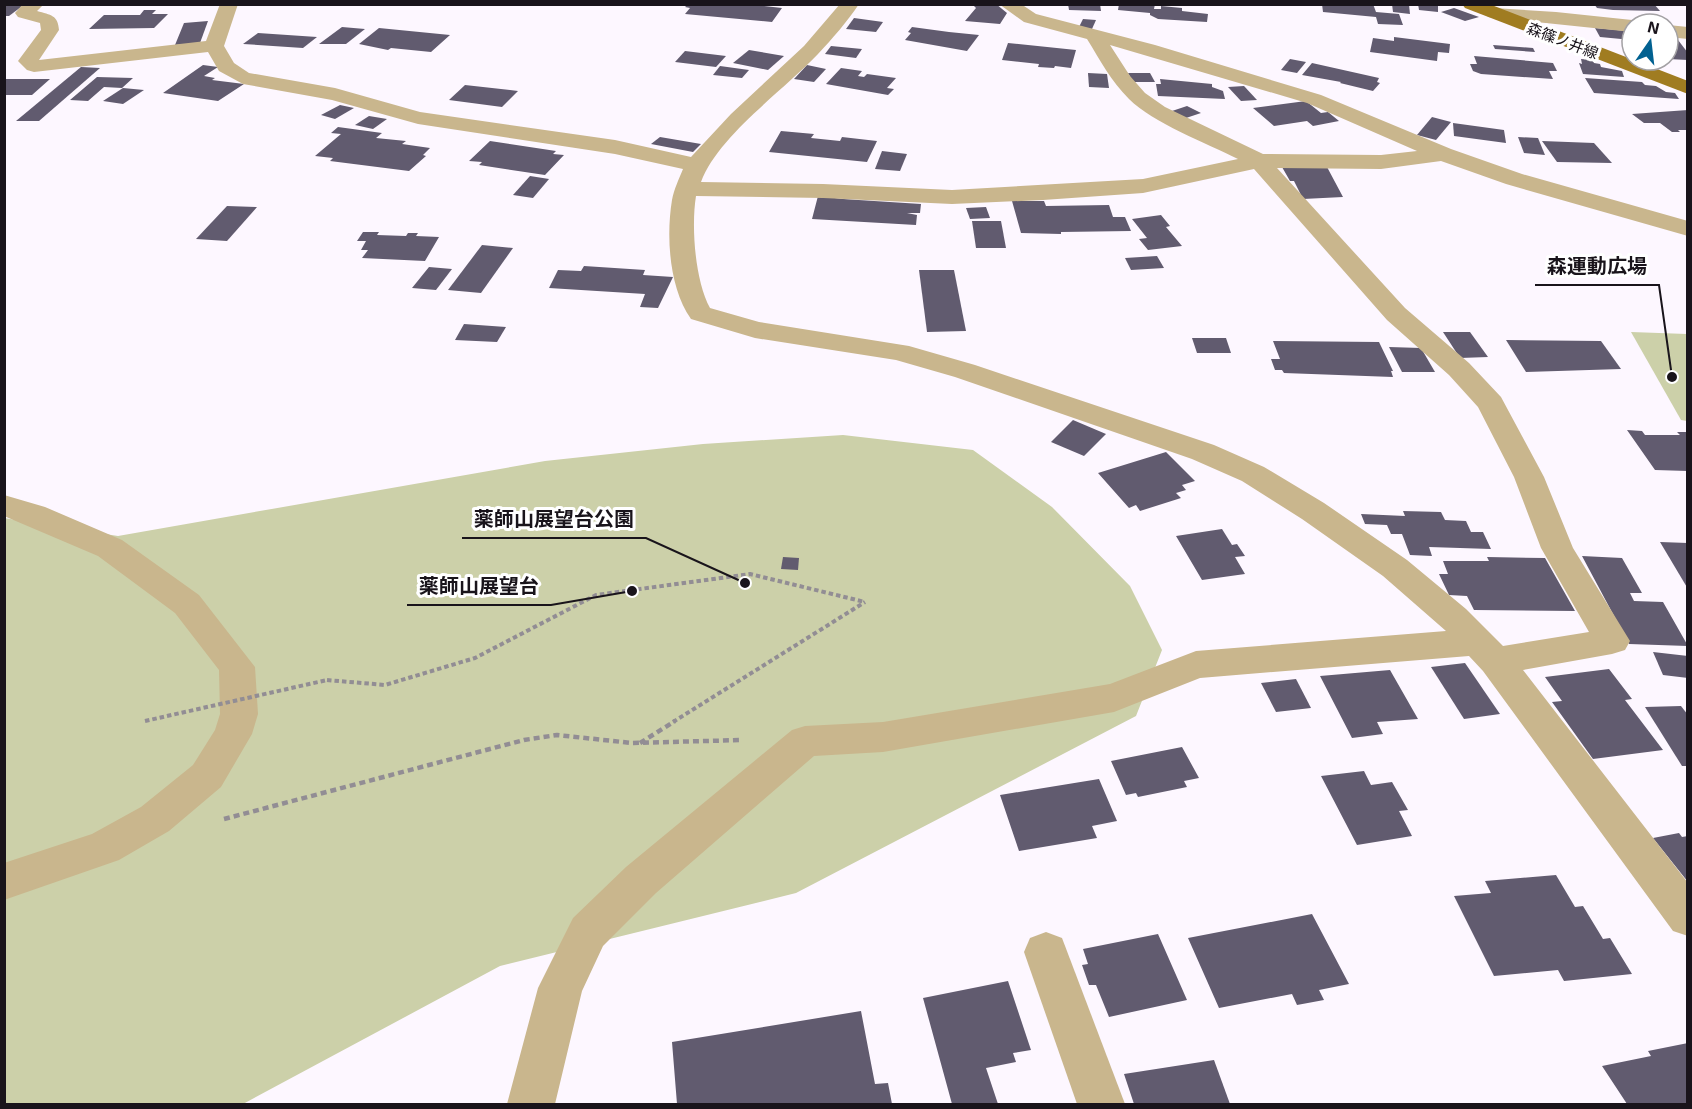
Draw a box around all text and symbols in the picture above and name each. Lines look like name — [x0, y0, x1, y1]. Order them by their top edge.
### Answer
north arrow — [1620, 12, 1680, 72]
text: N — [1646, 16, 1662, 38]
street label: 森篠ノ井線 — [1525, 18, 1601, 62]
callout: 森運動広場 — [1535, 247, 1659, 285]
text: 森運動広場 — [1547, 253, 1647, 277]
callout: 薬師山展望台公園 — [462, 500, 646, 538]
text: 薬師山展望台公園 — [474, 506, 634, 530]
callout: 薬師山展望台 — [407, 567, 551, 605]
text: 薬師山展望台 — [419, 573, 539, 597]

